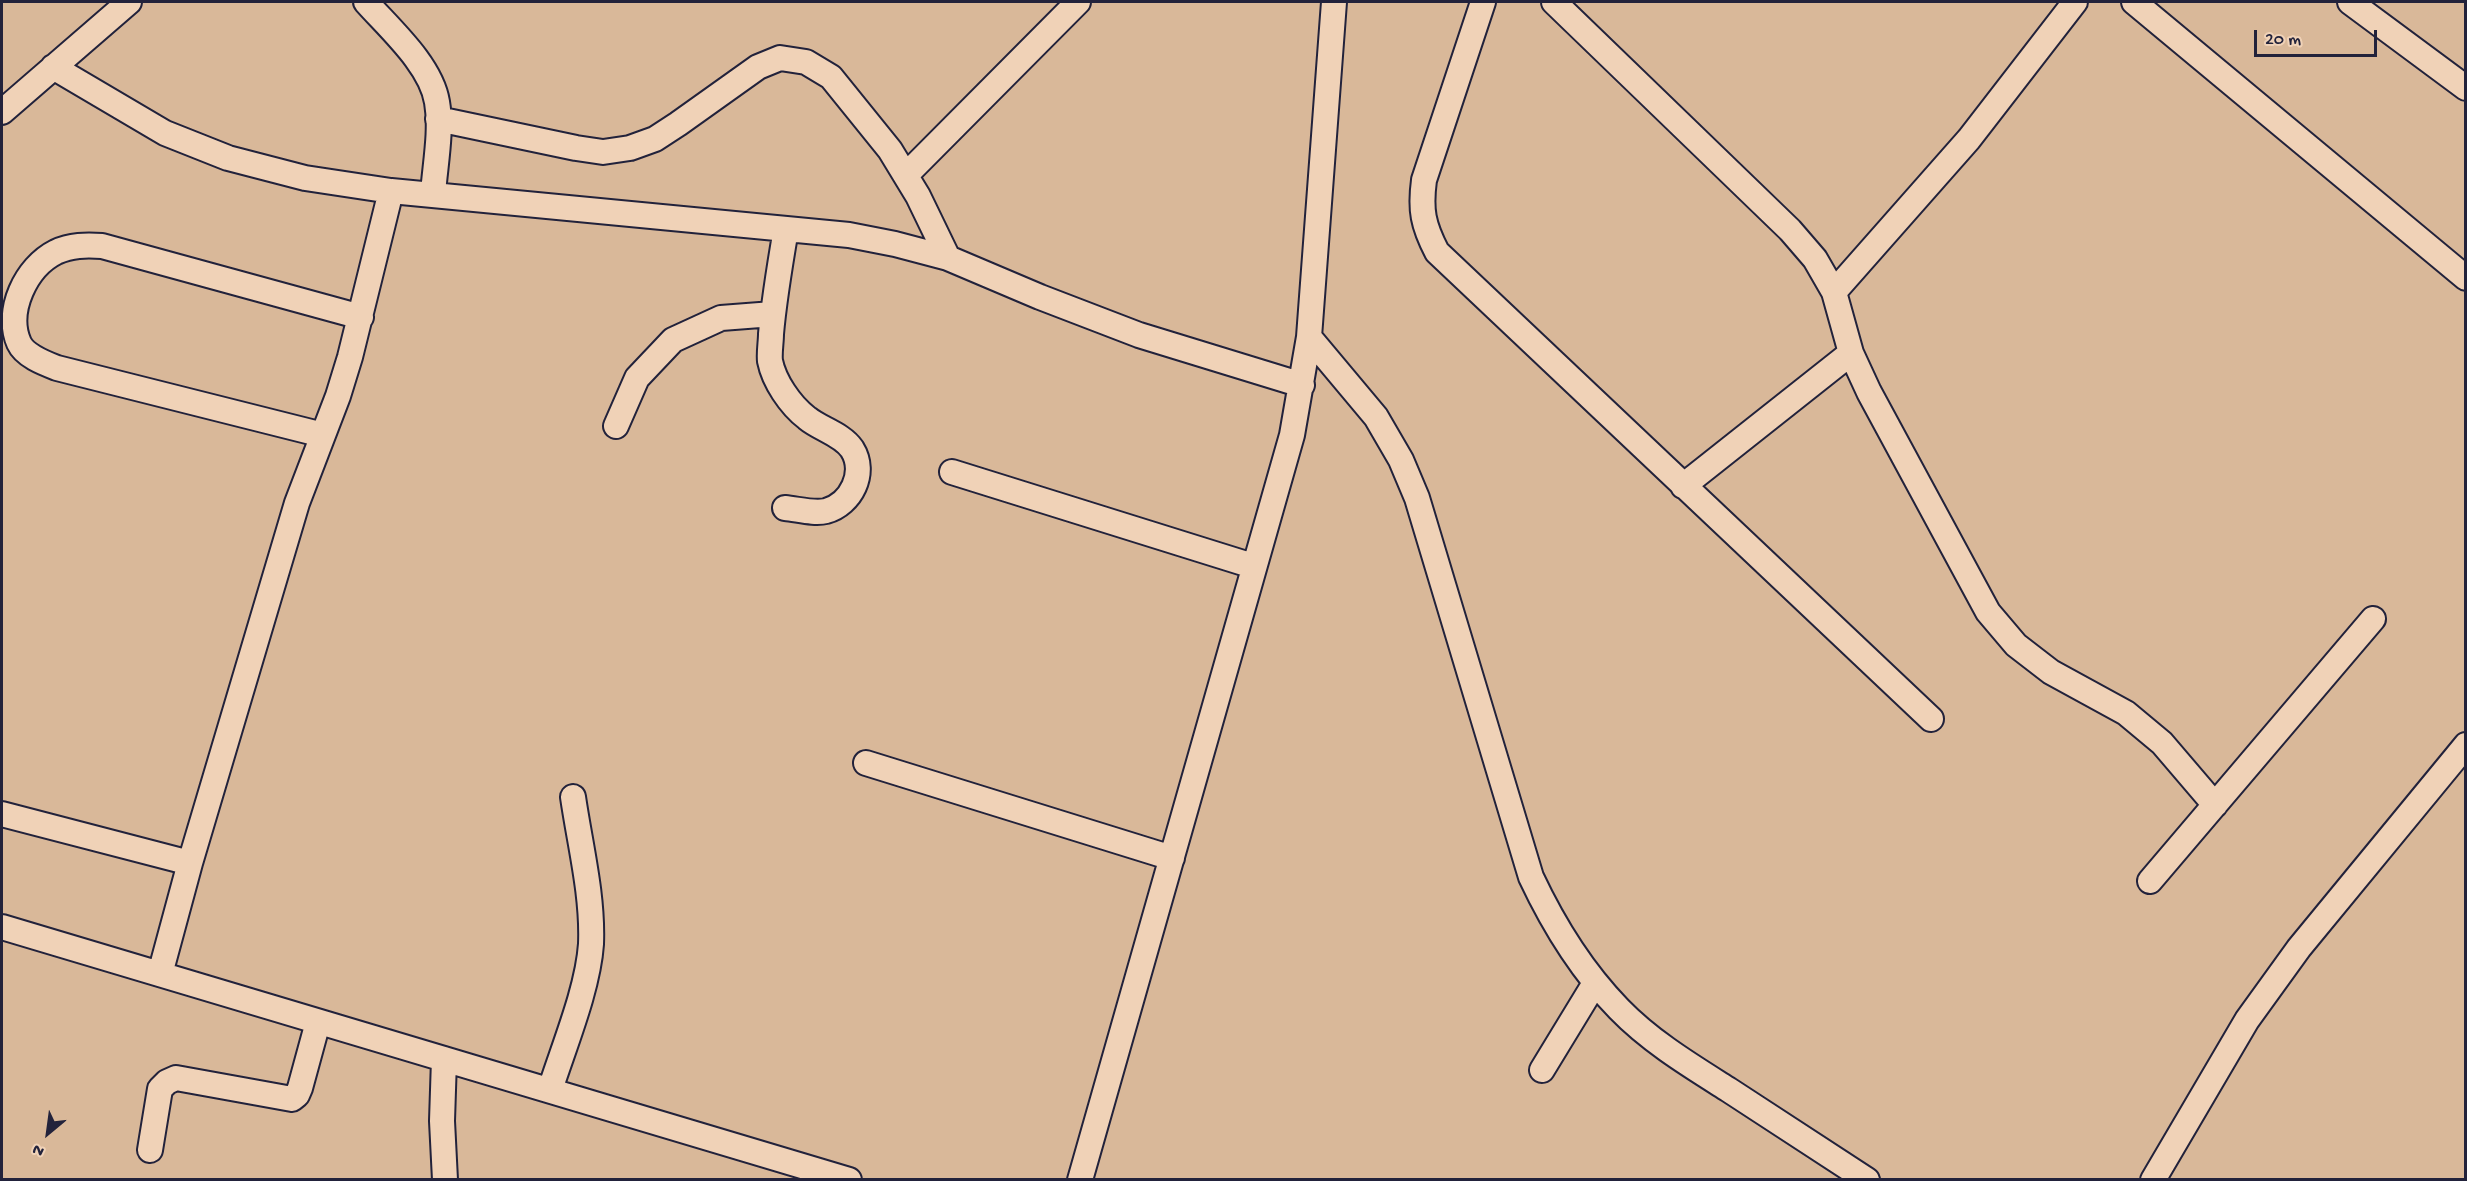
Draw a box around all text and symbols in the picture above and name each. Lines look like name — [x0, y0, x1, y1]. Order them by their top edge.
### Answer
scale bar — [2257, 18, 2380, 56]
text: 20 m — [2265, 30, 2301, 51]
north arrow — [18, 1103, 78, 1163]
text: N — [30, 1138, 48, 1160]

